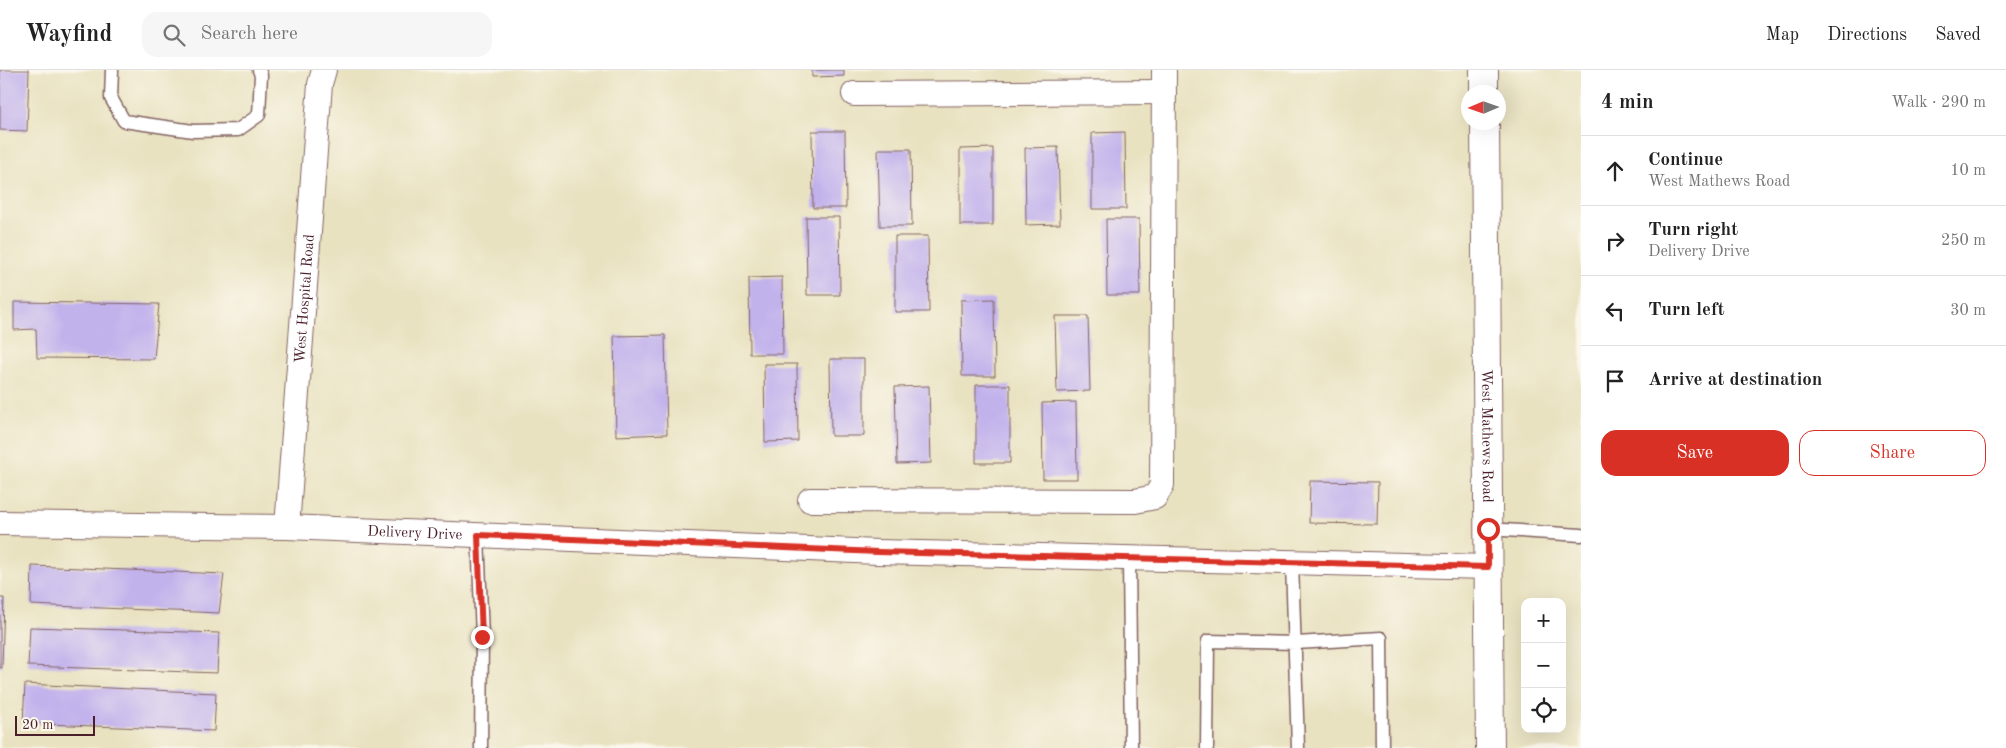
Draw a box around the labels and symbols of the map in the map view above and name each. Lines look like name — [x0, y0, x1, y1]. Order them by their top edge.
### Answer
north arrow — [1461, 85, 1506, 130]
street label: West Hospital Road — [293, 233, 318, 364]
street label: West Mathews Road — [1478, 369, 1494, 503]
route start — [1477, 518, 1500, 541]
street label: Delivery Drive — [367, 524, 463, 543]
route end — [471, 626, 494, 649]
scale bar — [15, 713, 95, 736]

